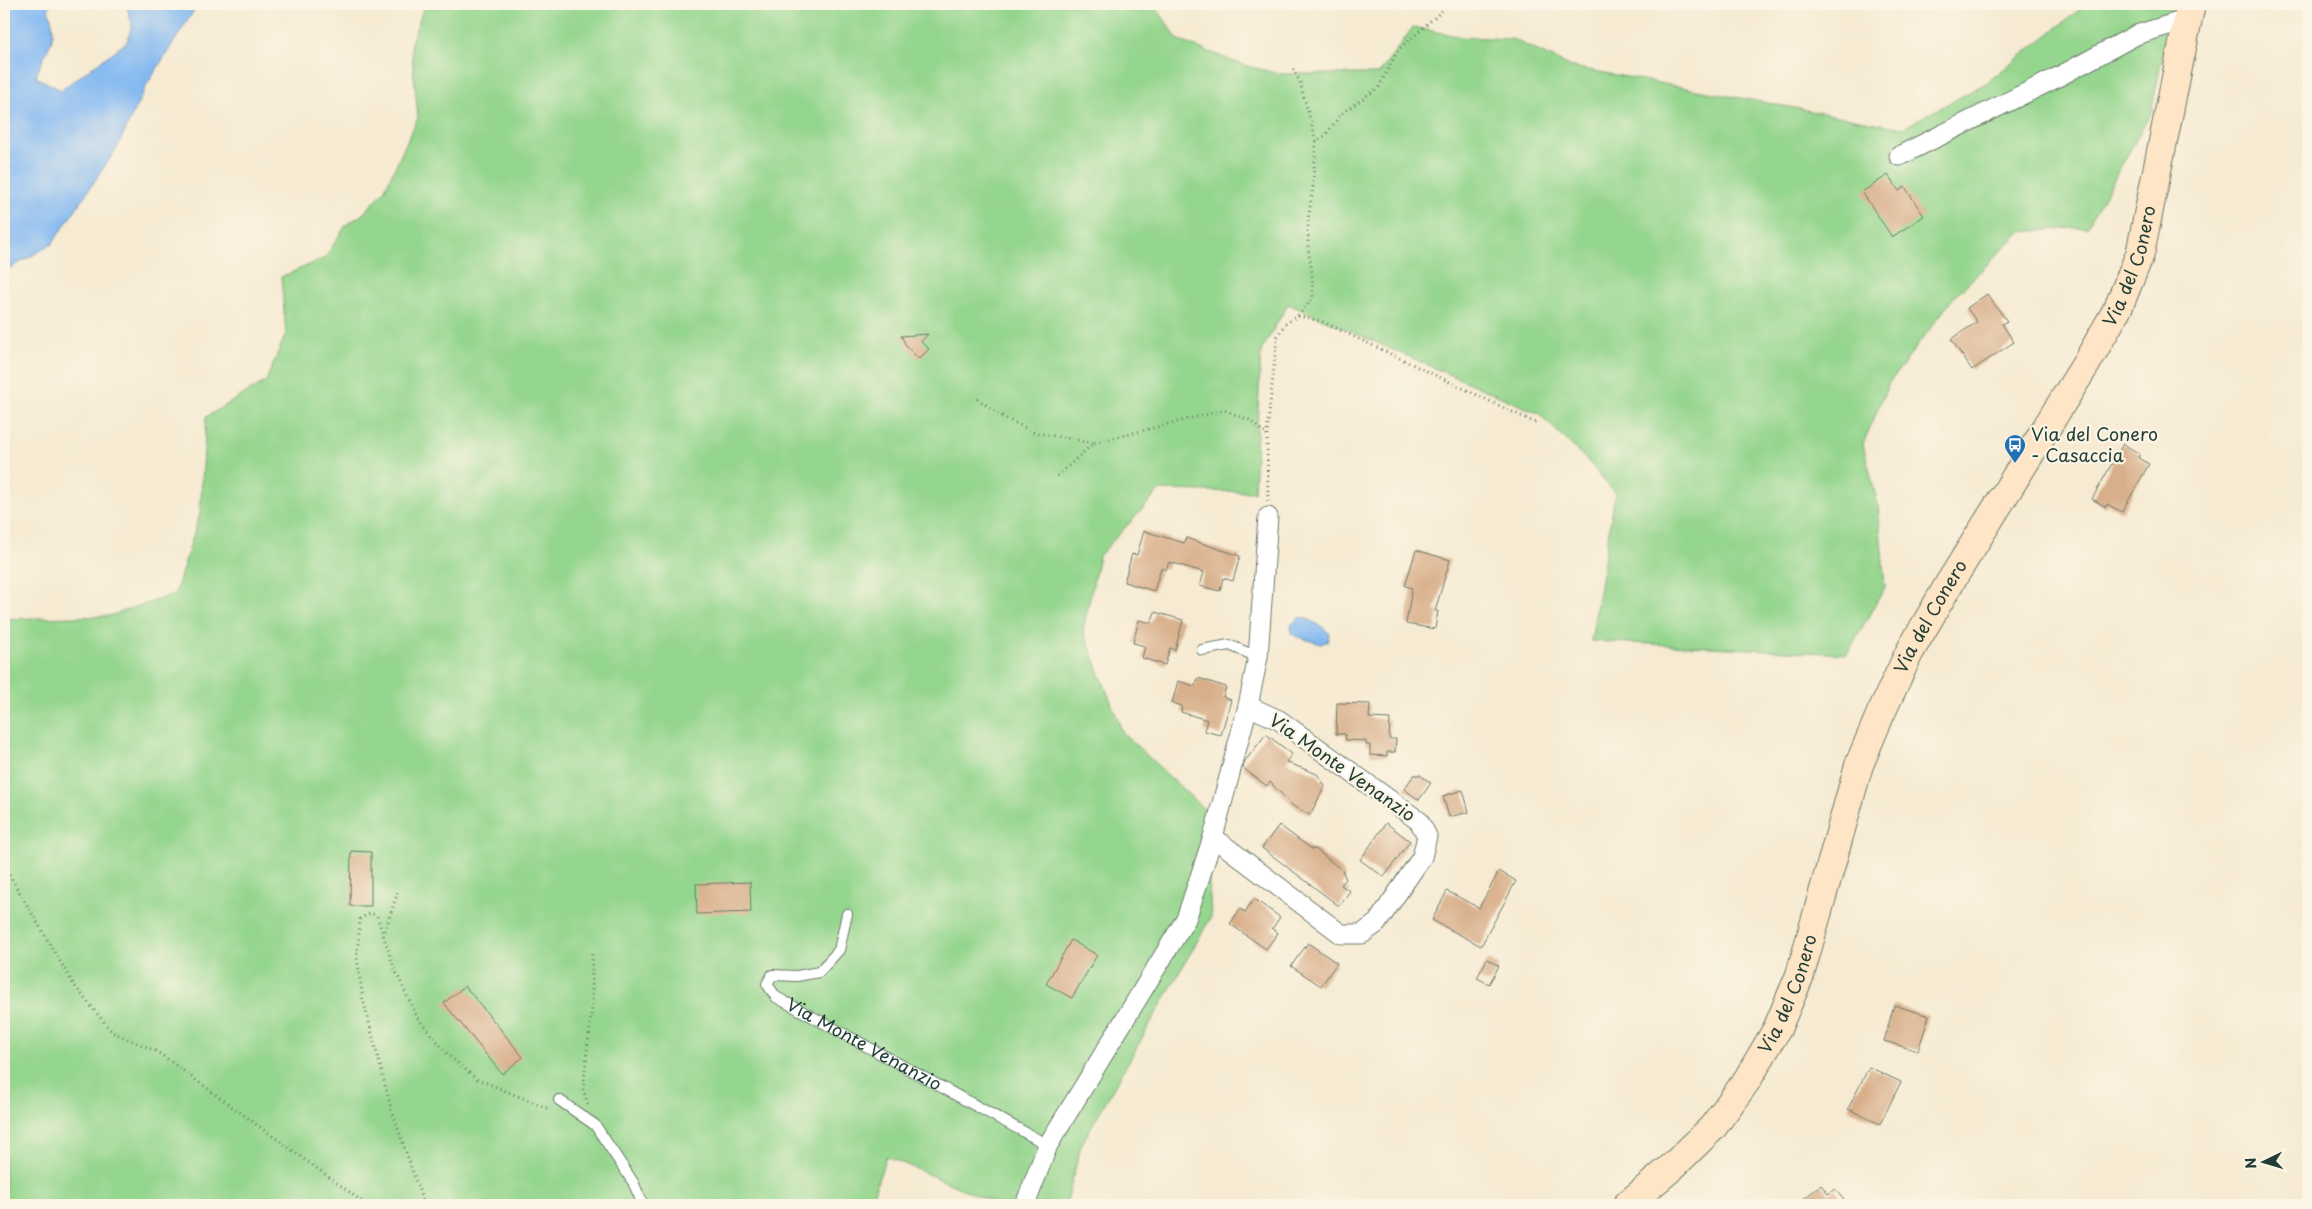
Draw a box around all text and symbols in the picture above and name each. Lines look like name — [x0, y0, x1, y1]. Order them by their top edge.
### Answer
street label: Via del Conero — [2095, 203, 2162, 331]
place label: Via del Conero - Casaccia — [2031, 420, 2158, 468]
bus stop icon: Via del Conero - Casaccia — [2003, 433, 2027, 464]
street label: Via del Conero — [1886, 554, 1973, 678]
street label: Via Monte Venanzio — [1264, 706, 1422, 828]
street label: Via del Conero — [1750, 931, 1823, 1058]
street label: Via Monte Venanzio — [782, 990, 947, 1097]
north arrow — [2240, 1136, 2290, 1186]
text: N — [2240, 1157, 2261, 1170]

